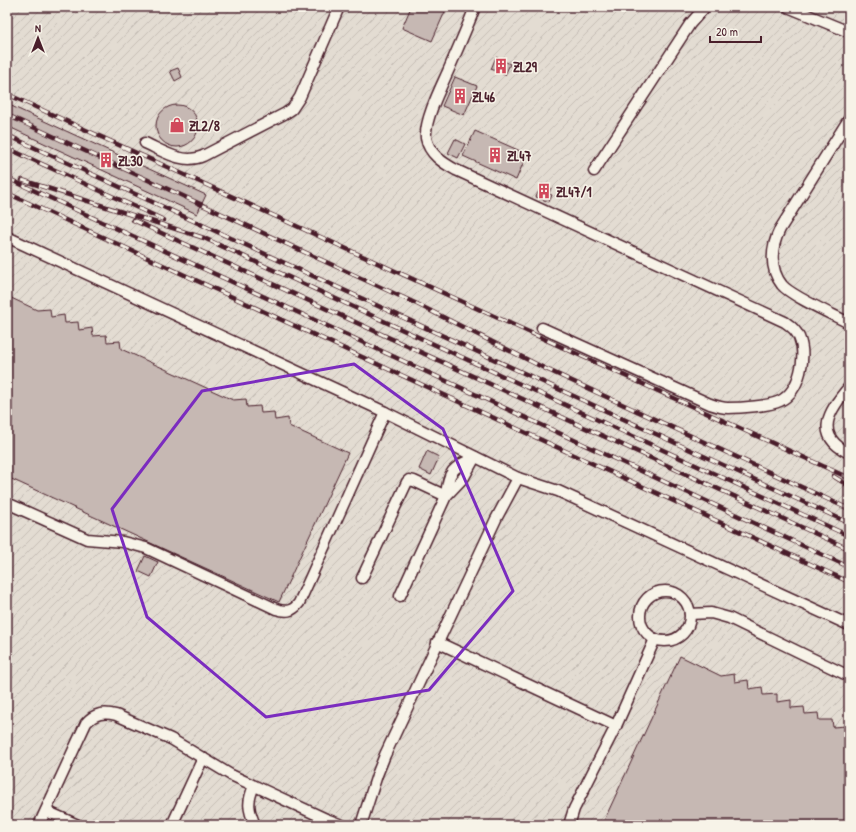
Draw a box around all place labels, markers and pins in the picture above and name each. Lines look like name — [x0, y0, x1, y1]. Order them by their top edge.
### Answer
building icon: ZL29 — [492, 57, 510, 75]
place label: ZL29 — [513, 57, 538, 76]
building icon: ZL46 — [451, 87, 469, 105]
place label: ZL46 — [472, 87, 496, 106]
shop icon: ZL2/8 — [168, 116, 186, 134]
place label: ZL2/8 — [189, 116, 220, 135]
building icon: ZL47 — [486, 146, 504, 164]
place label: ZL47 — [507, 146, 532, 165]
building icon: ZL30 — [97, 151, 115, 169]
place label: ZL30 — [118, 151, 144, 170]
building icon: ZL47/1 — [535, 182, 553, 200]
place label: ZL47/1 — [556, 182, 592, 201]

